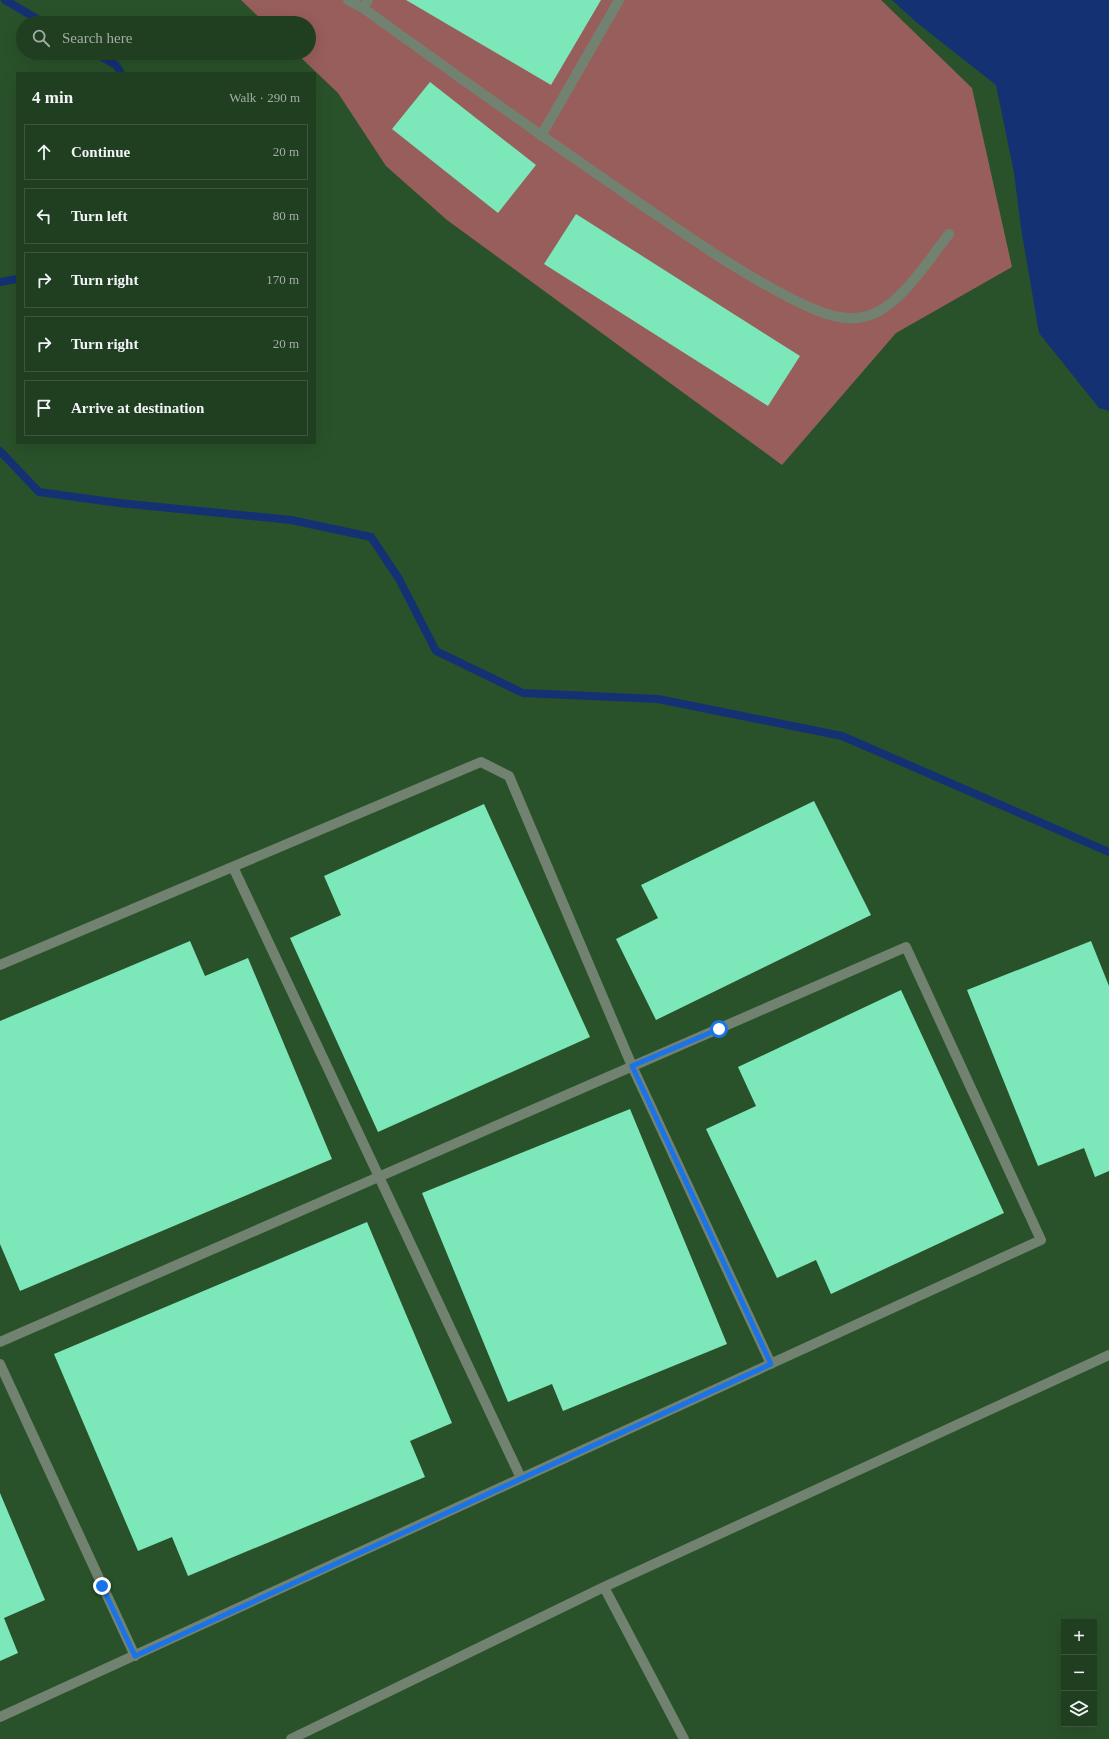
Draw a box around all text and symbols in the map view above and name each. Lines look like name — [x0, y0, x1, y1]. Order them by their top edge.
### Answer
search box — [16, 16, 316, 60]
icon: search — [30, 27, 52, 49]
text: Search here — [62, 30, 132, 46]
text: 4 min — [32, 88, 73, 107]
text: Walk · 290 m — [229, 90, 300, 105]
icon: ahead — [33, 141, 55, 163]
text: Continue — [71, 144, 130, 160]
text: 20 m — [273, 144, 299, 159]
icon: left — [33, 205, 55, 227]
text: Turn left — [71, 208, 128, 224]
text: 80 m — [273, 208, 299, 223]
icon: right — [33, 269, 55, 291]
text: Turn right — [71, 272, 138, 288]
text: 170 m — [266, 272, 299, 287]
icon: right — [33, 333, 55, 355]
text: Turn right — [71, 336, 138, 352]
text: 20 m — [273, 336, 299, 351]
icon: arrive — [33, 397, 55, 419]
text: Arrive at destination — [71, 400, 204, 416]
route start — [710, 1020, 728, 1038]
route end — [93, 1577, 111, 1595]
map controls — [1061, 1619, 1097, 1727]
button: + — [1061, 1619, 1097, 1655]
button: − — [1061, 1655, 1097, 1691]
button: layers — [1061, 1691, 1097, 1727]

